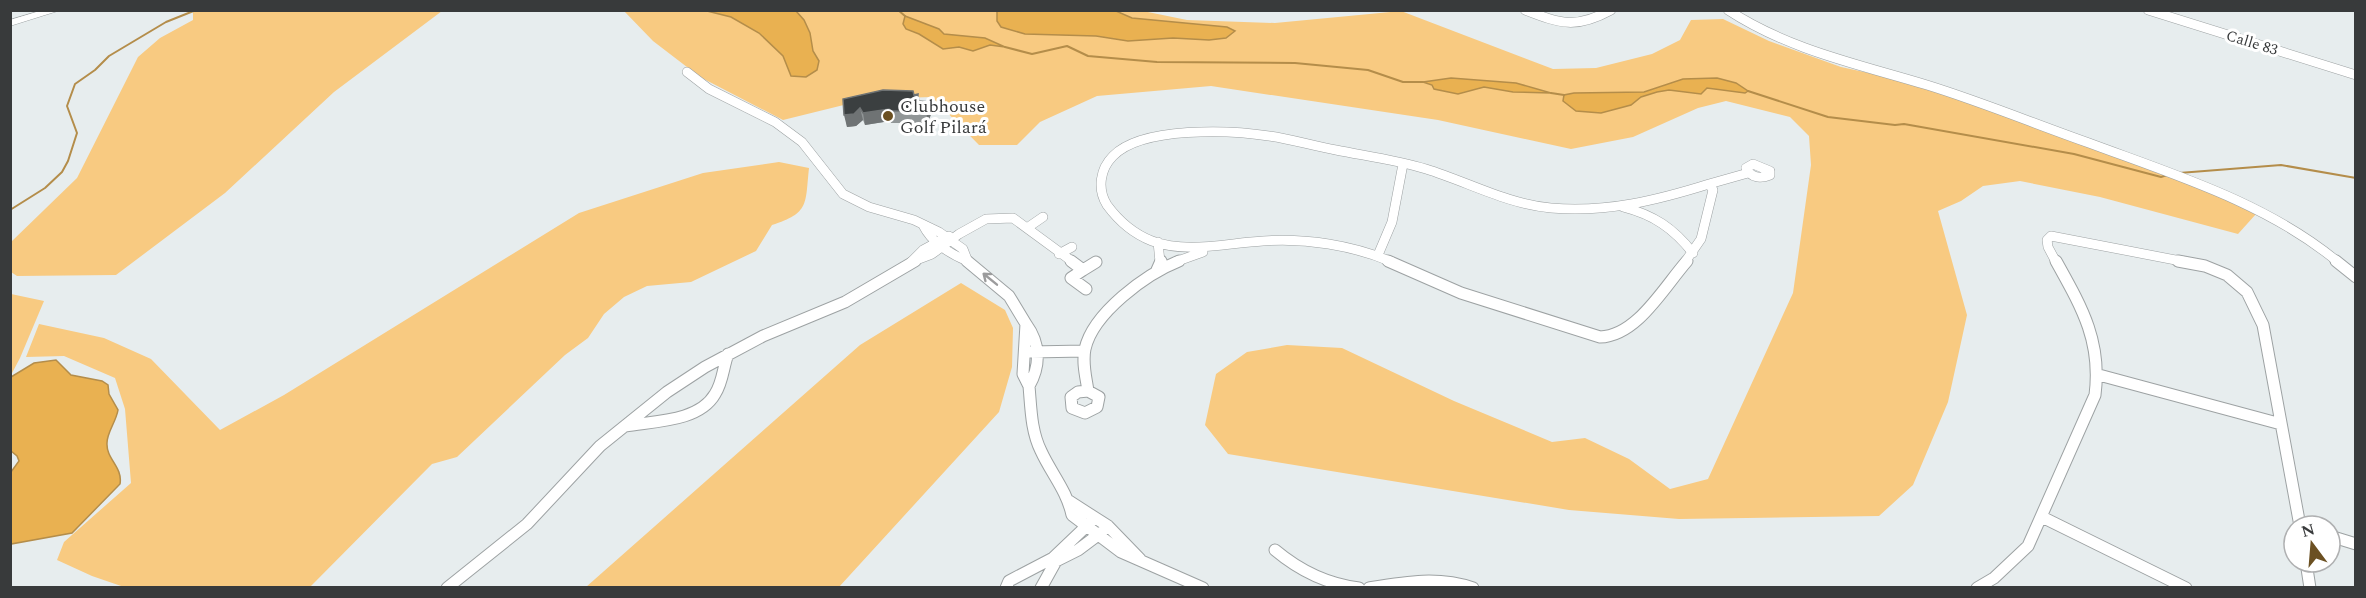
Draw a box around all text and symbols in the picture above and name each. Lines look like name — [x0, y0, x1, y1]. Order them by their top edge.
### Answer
street label: Calle 83 — [2223, 24, 2281, 62]
place label: Clubhouse Golf Pilará — [900, 93, 987, 141]
marker: Clubhouse Golf Pilará — [881, 109, 895, 123]
one-way arrow — [982, 273, 998, 286]
north arrow — [2282, 514, 2342, 574]
text: N — [2299, 517, 2318, 544]

